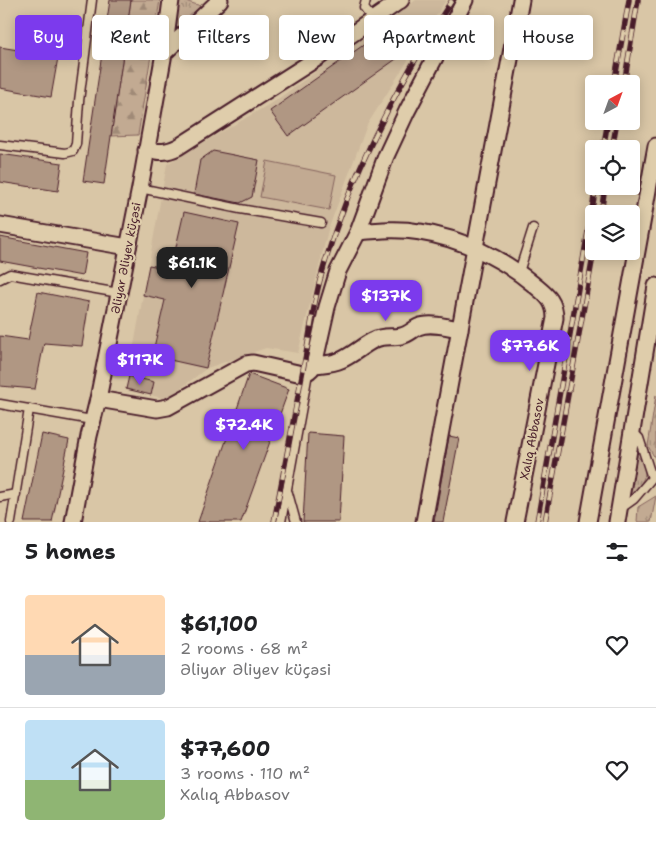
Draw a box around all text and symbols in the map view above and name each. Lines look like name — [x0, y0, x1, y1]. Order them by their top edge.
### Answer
chip: Buy — [15, 15, 82, 60]
chip: Rent — [92, 15, 169, 60]
chip: Filters — [179, 15, 269, 60]
chip: New — [279, 15, 354, 60]
chip: Apartment — [364, 15, 494, 60]
chip: House — [504, 15, 593, 60]
north arrow — [585, 75, 640, 130]
map controls — [585, 75, 640, 260]
button: locate — [585, 140, 640, 195]
street label: Əliyar Əliyev küçəsi — [107, 201, 145, 315]
button: layers — [585, 205, 640, 260]
pin: $61.1K — [151, 246, 233, 289]
text: $61.1K — [168, 252, 216, 273]
pin: $137K — [351, 280, 421, 322]
text: $137K — [361, 285, 411, 306]
pin: $77.6K — [489, 330, 571, 372]
text: $77.6K — [501, 335, 559, 356]
pin: $117K — [105, 344, 175, 386]
text: $117K — [117, 349, 163, 370]
street label: Xalıq Abbasov — [516, 397, 548, 481]
pin: $72.4K — [203, 408, 285, 451]
text: $72.4K — [215, 414, 273, 435]
text: 5 homes — [25, 538, 116, 566]
icon: filters — [603, 538, 631, 566]
text: $61,100 — [180, 610, 258, 638]
icon: home — [65, 615, 125, 675]
icon: heart — [603, 631, 631, 659]
text: 2 rooms · 68 m² — [180, 638, 308, 659]
text: Əliyar Əliyev küçəsi — [180, 659, 331, 680]
text: $77,600 — [180, 735, 271, 763]
icon: home — [65, 740, 125, 800]
icon: heart — [603, 756, 631, 784]
text: 3 rooms · 110 m² — [180, 763, 310, 784]
text: Xalıq Abbasov — [180, 784, 290, 805]

